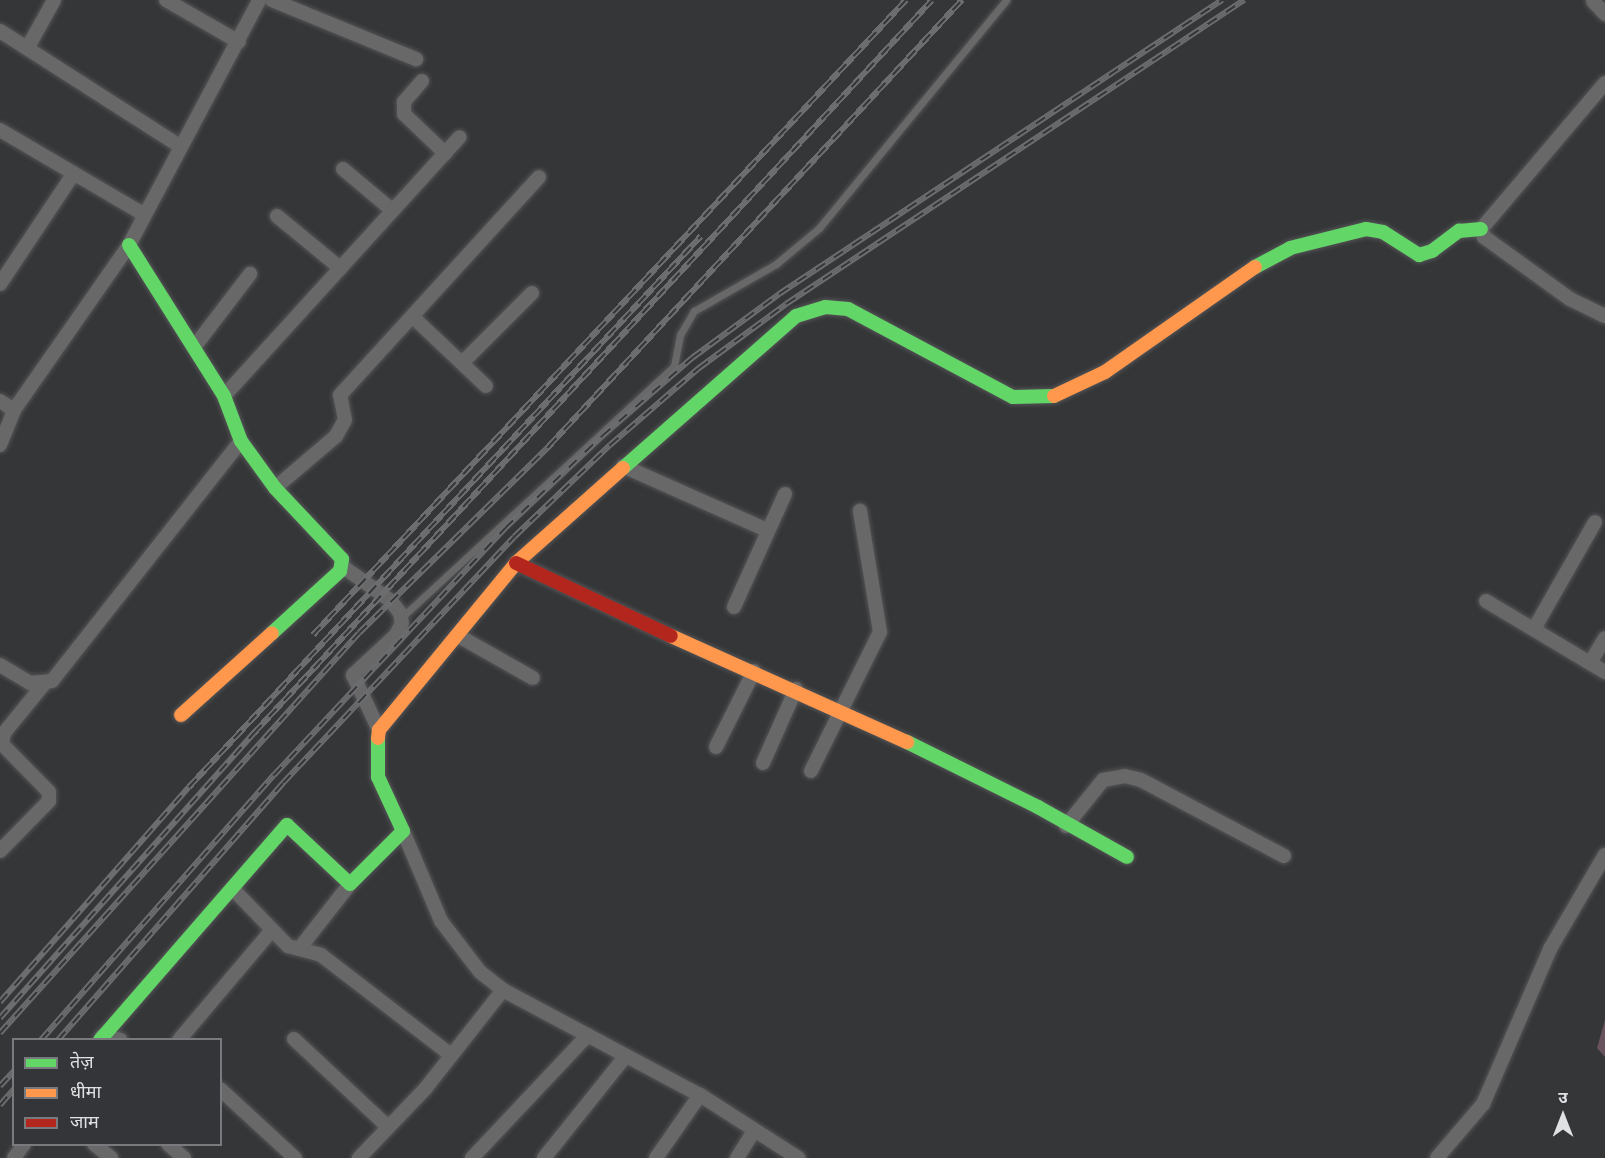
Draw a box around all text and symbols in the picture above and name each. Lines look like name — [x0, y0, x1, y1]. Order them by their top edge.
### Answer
legend — [12, 1038, 222, 1146]
text: तेज़ — [70, 1052, 94, 1072]
text: धीमा — [70, 1082, 101, 1102]
north arrow — [1533, 1086, 1593, 1146]
text: उ — [1558, 1089, 1568, 1106]
text: जाम — [70, 1112, 99, 1132]

